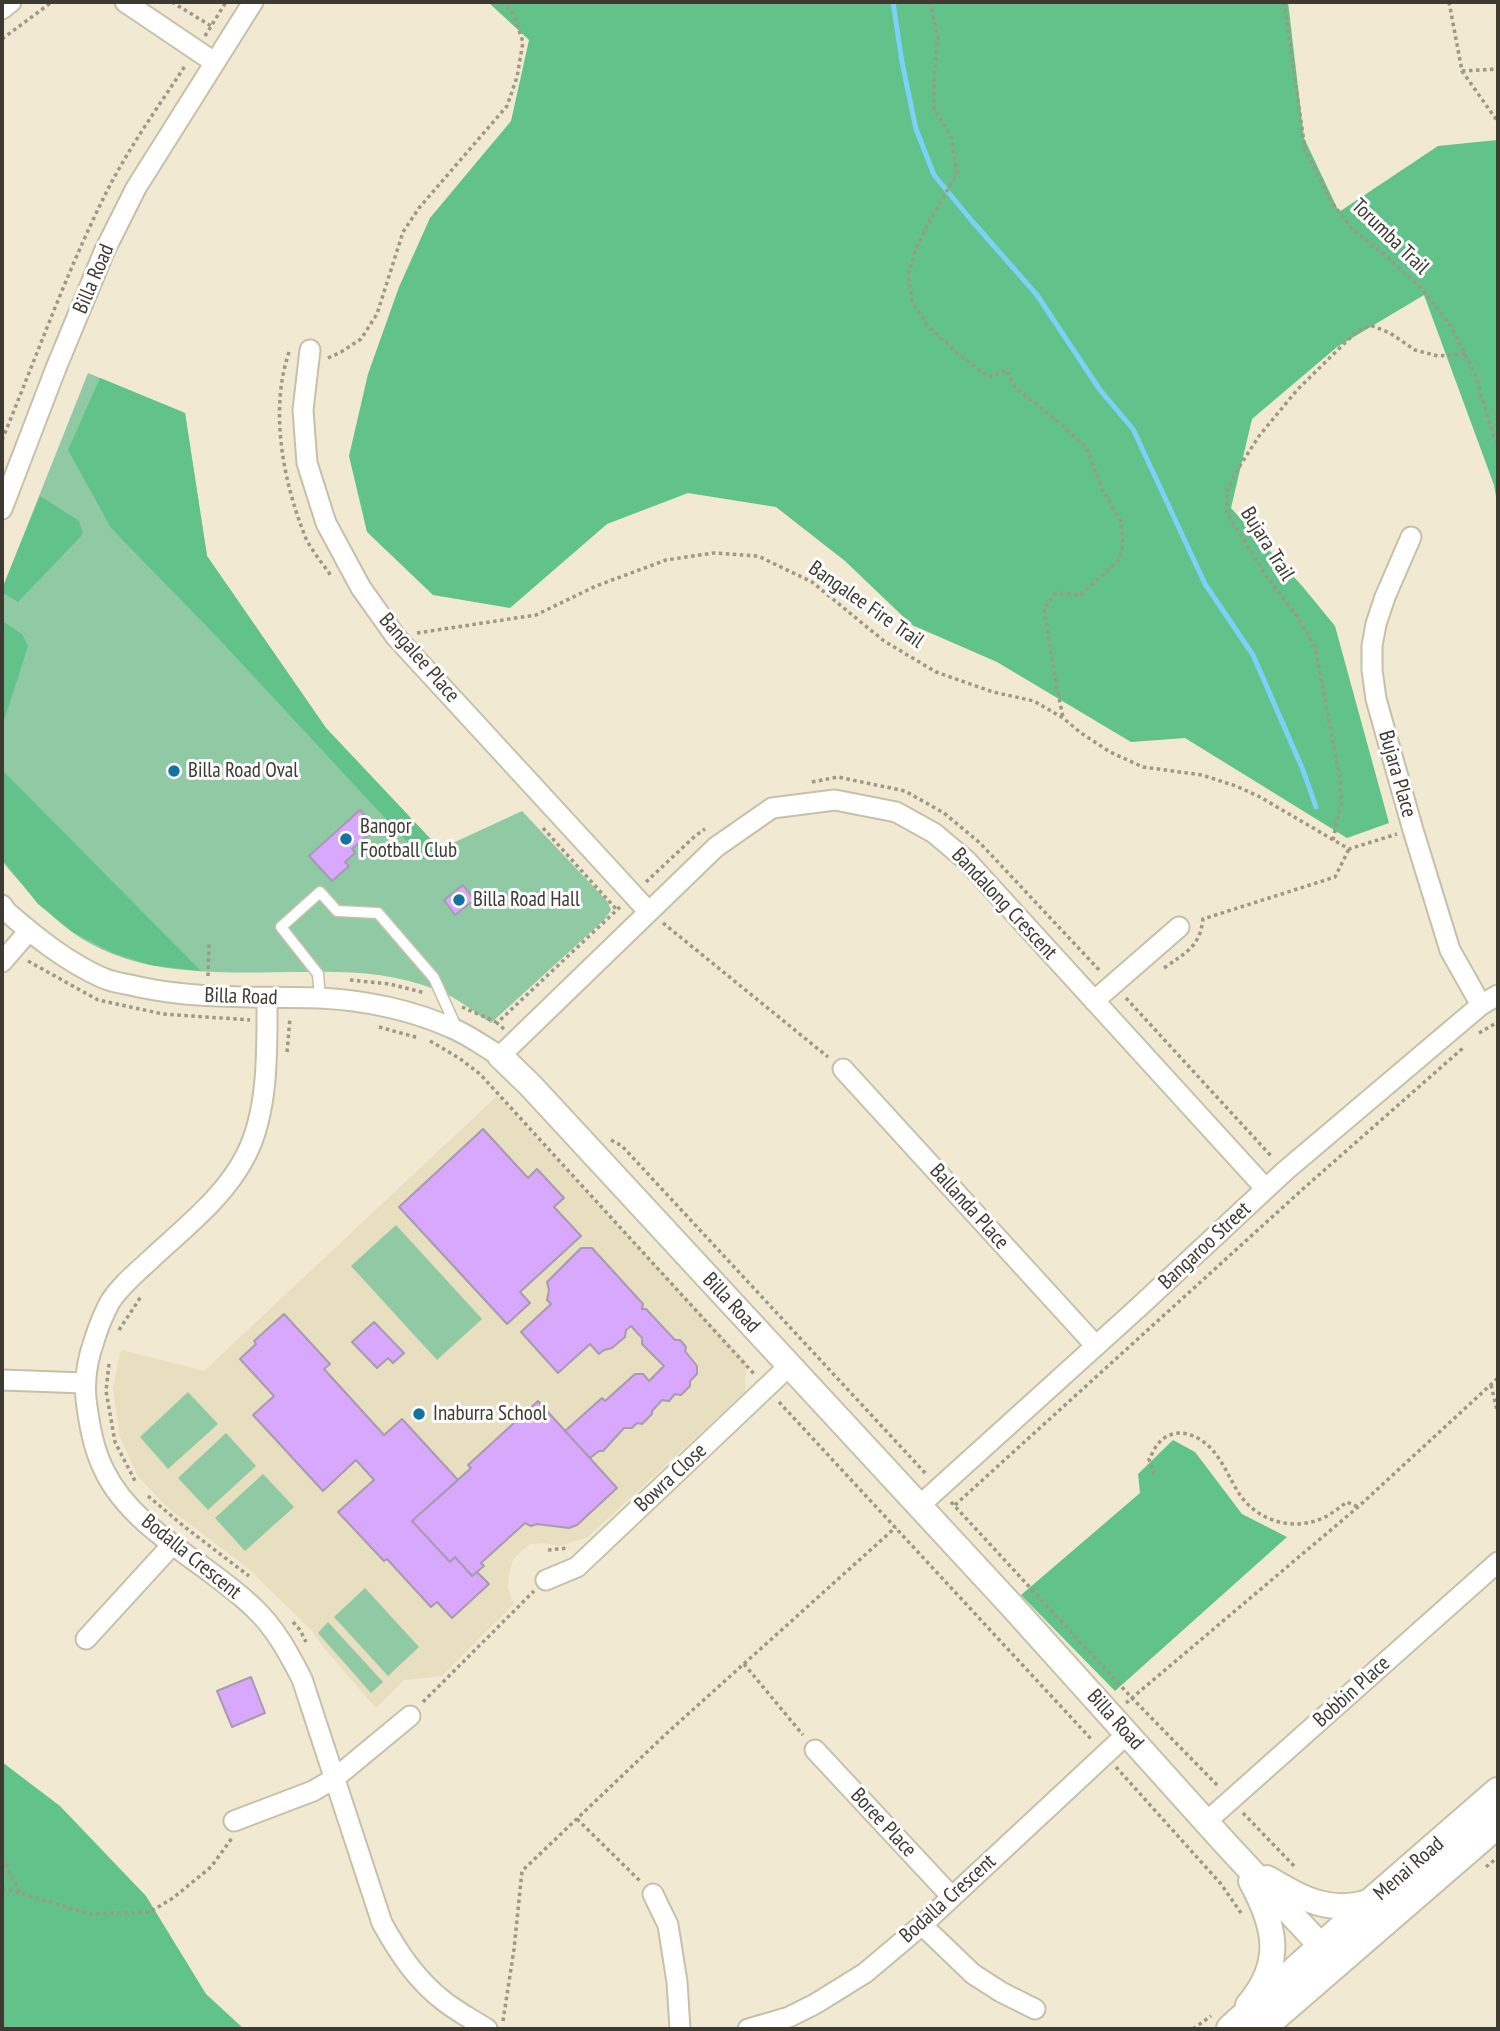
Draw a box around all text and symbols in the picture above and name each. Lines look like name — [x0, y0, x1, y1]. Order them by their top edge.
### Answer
street label: Torumba Trail — [1346, 194, 1434, 280]
street label: Billa Road — [68, 241, 120, 317]
street label: Bujara Trail — [1235, 503, 1299, 585]
street label: Bangalee Fire Trail — [804, 556, 928, 654]
street label: Bangalee Place — [373, 608, 465, 708]
street label: Bujara Place — [1373, 728, 1421, 820]
place label: Billa Road Oval — [188, 758, 298, 784]
marker: Billa Road Oval — [166, 763, 182, 779]
place label: Bangor Football Club — [360, 814, 457, 864]
marker: Bangor Football Club — [338, 831, 354, 847]
street label: Bandalong Crescent — [946, 843, 1062, 965]
place label: Billa Road Hall — [473, 887, 580, 913]
marker: Billa Road Hall — [451, 892, 467, 908]
street label: Billa Road — [204, 983, 278, 1011]
street label: Ballanda Place — [924, 1159, 1014, 1255]
street label: Bangaroo Street — [1154, 1197, 1256, 1295]
street label: Billa Road — [697, 1268, 765, 1338]
place label: Inaburra School — [433, 1401, 547, 1427]
marker: Inaburra School — [411, 1406, 427, 1422]
street label: Bowra Close — [630, 1438, 712, 1518]
street label: Bodalla Crescent — [136, 1509, 246, 1605]
street label: Bobbin Place — [1309, 1651, 1395, 1733]
street label: Billa Road — [1081, 1684, 1149, 1756]
street label: Boree Place — [845, 1783, 921, 1863]
street label: Menai Road — [1369, 1832, 1449, 1906]
street label: Bodalla Crescent — [895, 1849, 1001, 1949]

